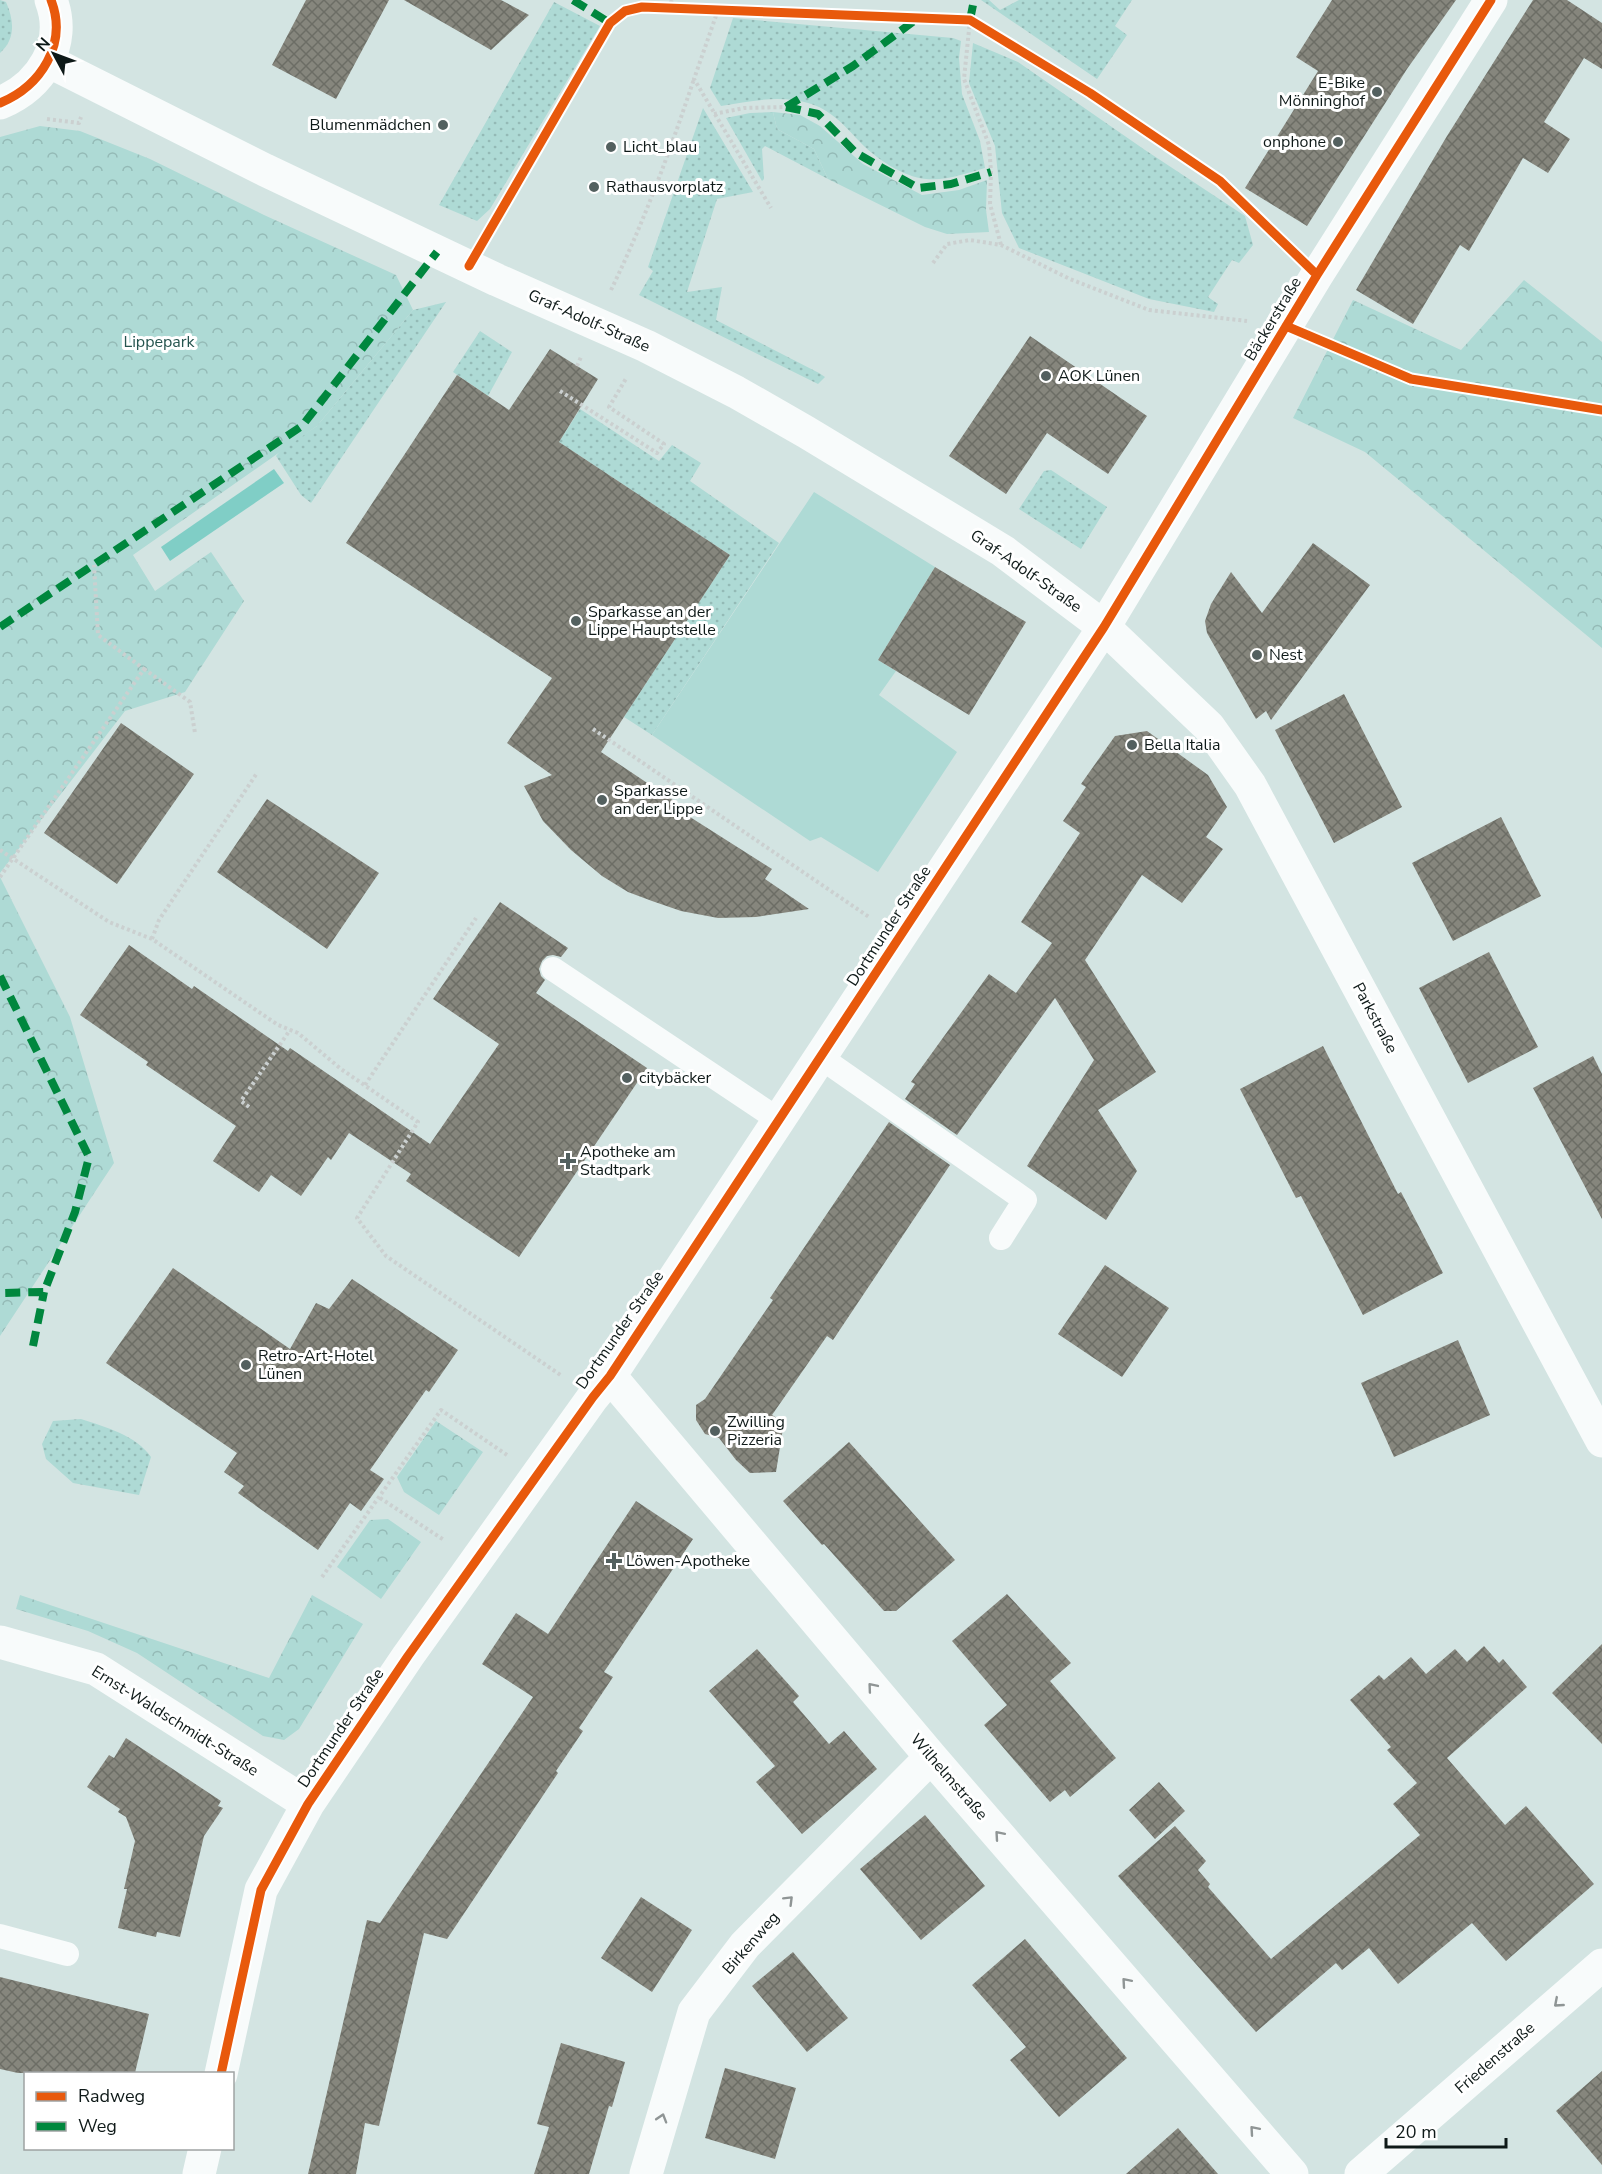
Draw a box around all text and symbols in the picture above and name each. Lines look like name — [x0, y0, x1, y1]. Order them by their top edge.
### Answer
north arrow — [24, 24, 84, 84]
text: N — [31, 33, 56, 57]
place label: E-Bike Mönninghof — [1279, 72, 1366, 112]
marker: E-Bike Mönninghof — [1370, 85, 1384, 99]
place label: Blumenmädchen — [310, 114, 431, 136]
marker: Blumenmädchen — [436, 118, 450, 132]
place label: onphone — [1263, 131, 1326, 153]
marker: onphone — [1331, 135, 1345, 149]
place label: Licht_blau — [623, 136, 697, 158]
marker: Licht_blau — [604, 140, 618, 154]
place label: Rathausvorplatz — [606, 176, 723, 198]
marker: Rathausvorplatz — [587, 180, 601, 194]
street label: Bäckerstraße — [1239, 273, 1307, 365]
street label: Graf-Adolf-Straße — [525, 284, 653, 358]
park label: Lippepark — [123, 331, 196, 353]
place label: AOK Lünen — [1058, 365, 1140, 387]
marker: AOK Lünen — [1039, 369, 1053, 383]
street label: Graf-Adolf-Straße — [966, 524, 1086, 618]
place label: Sparkasse an der Lippe Hauptstelle — [588, 601, 716, 641]
marker: Sparkasse an der Lippe Hauptstelle — [569, 614, 583, 628]
place label: Nest — [1269, 644, 1303, 666]
marker: Nest — [1250, 648, 1264, 662]
place label: Bella Italia — [1144, 734, 1221, 756]
marker: Bella Italia — [1125, 738, 1139, 752]
place label: Sparkasse an der Lippe — [614, 780, 703, 820]
marker: Sparkasse an der Lippe — [595, 793, 609, 807]
street label: Dortmunder Straße — [842, 861, 936, 991]
street label: Parkstraße — [1347, 979, 1403, 1057]
place label: citybäcker — [639, 1067, 712, 1089]
marker: citybäcker — [620, 1071, 634, 1085]
place label: Apotheke am Stadtpark — [580, 1141, 676, 1181]
marker: Apotheke am Stadtpark — [561, 1154, 575, 1168]
street label: Dortmunder Straße — [571, 1266, 669, 1394]
place label: Retro-Art-Hotel Lünen — [258, 1345, 374, 1385]
marker: Retro-Art-Hotel Lünen — [239, 1358, 253, 1372]
place label: Zwilling Pizzeria — [727, 1411, 785, 1451]
marker: Zwilling Pizzeria — [708, 1424, 722, 1438]
place label: Löwen-Apotheke — [626, 1550, 750, 1572]
marker: Löwen-Apotheke — [607, 1554, 621, 1568]
street label: Ernst-Waldschmidt-Straße — [87, 1661, 263, 1781]
street label: Dortmunder Straße — [293, 1664, 389, 1792]
one-way arrow — [868, 1683, 879, 1694]
street label: Wilhelmstraße — [905, 1729, 993, 1825]
one-way arrow — [995, 1831, 1006, 1842]
one-way arrow — [782, 1897, 793, 1908]
street label: Birkenweg — [718, 1907, 784, 1979]
one-way arrow — [1123, 1978, 1134, 1989]
one-way arrow — [1554, 1996, 1565, 2007]
street label: Friedenstraße — [1450, 2017, 1540, 2099]
legend — [24, 2072, 234, 2150]
text: Radweg — [78, 2084, 145, 2108]
scale bar — [1386, 2111, 1506, 2149]
one-way arrow — [655, 2113, 667, 2124]
text: Weg — [78, 2114, 117, 2138]
text: 20 m — [1395, 2120, 1437, 2144]
one-way arrow — [1250, 2126, 1261, 2137]

